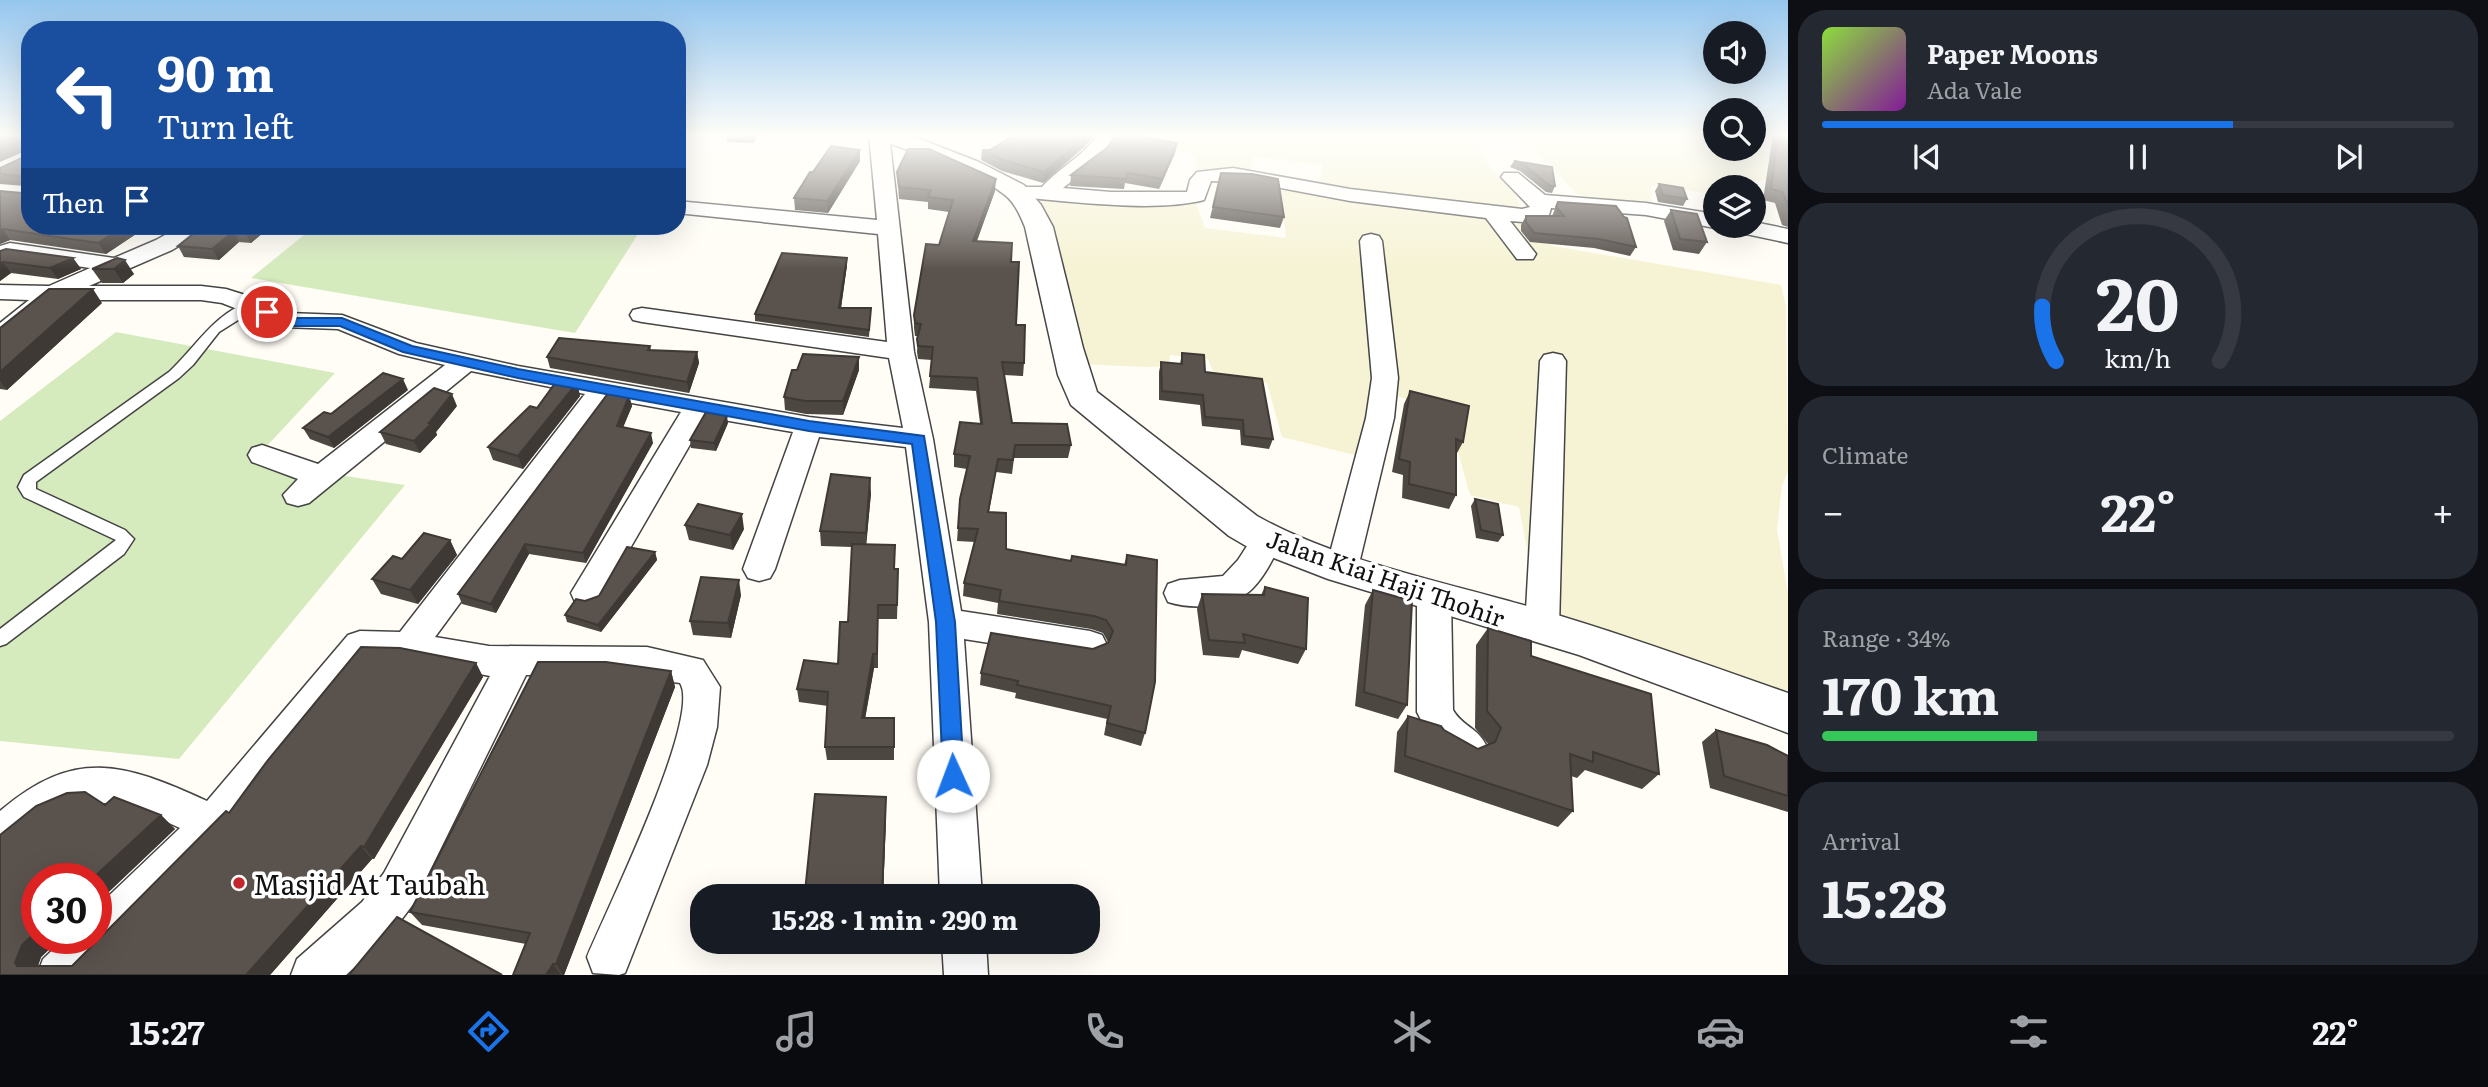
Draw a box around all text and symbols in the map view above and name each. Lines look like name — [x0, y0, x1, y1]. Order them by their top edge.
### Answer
map controls — [1703, 21, 1766, 238]
button: sound — [1703, 21, 1766, 84]
text: Paper Moons — [1927, 33, 2098, 72]
text: 90 m — [157, 34, 274, 107]
icon: left — [42, 49, 133, 140]
text: Ada Vale — [1927, 72, 2022, 106]
button: search — [1703, 98, 1766, 161]
text: Turn left — [157, 101, 294, 149]
icon: previous — [1908, 138, 1946, 176]
icon: pause — [2119, 138, 2157, 176]
icon: next — [2330, 138, 2368, 176]
button: layers — [1703, 175, 1766, 238]
text: Then — [42, 182, 104, 221]
icon: arrive — [118, 182, 156, 220]
text: 20 — [2096, 245, 2180, 353]
pin — [237, 282, 297, 342]
icon: arrive — [248, 293, 286, 331]
text: km/h — [2105, 338, 2171, 375]
text: Climate — [1822, 437, 1908, 471]
text: 22° — [2100, 471, 2176, 548]
text: − — [1822, 481, 1844, 538]
text: + — [2432, 481, 2454, 538]
street label: Jalan Kiai Haji Thohir — [1262, 520, 1510, 634]
text: Range · 34% — [1822, 620, 1951, 654]
text: 170 km — [1822, 654, 1999, 731]
position arrow — [916, 739, 990, 813]
text: Arrival — [1822, 823, 1901, 857]
text: 15:28 — [1822, 857, 1947, 934]
place label: Masjid At Taubah — [253, 862, 486, 904]
speed limit sign: 30 — [21, 863, 112, 954]
marker: Masjid At Taubah — [231, 875, 247, 891]
text: 15:28 · 1 min · 290 m — [772, 899, 1018, 938]
text: 15:27 — [130, 1007, 205, 1055]
icon: directions — [464, 1007, 513, 1056]
icon: music — [772, 1007, 821, 1056]
icon: phone — [1080, 1007, 1129, 1056]
icon: climate — [1388, 1007, 1437, 1056]
icon: car — [1696, 1007, 1745, 1056]
icon: filters — [2004, 1007, 2053, 1056]
text: 22° — [2312, 1007, 2358, 1055]

